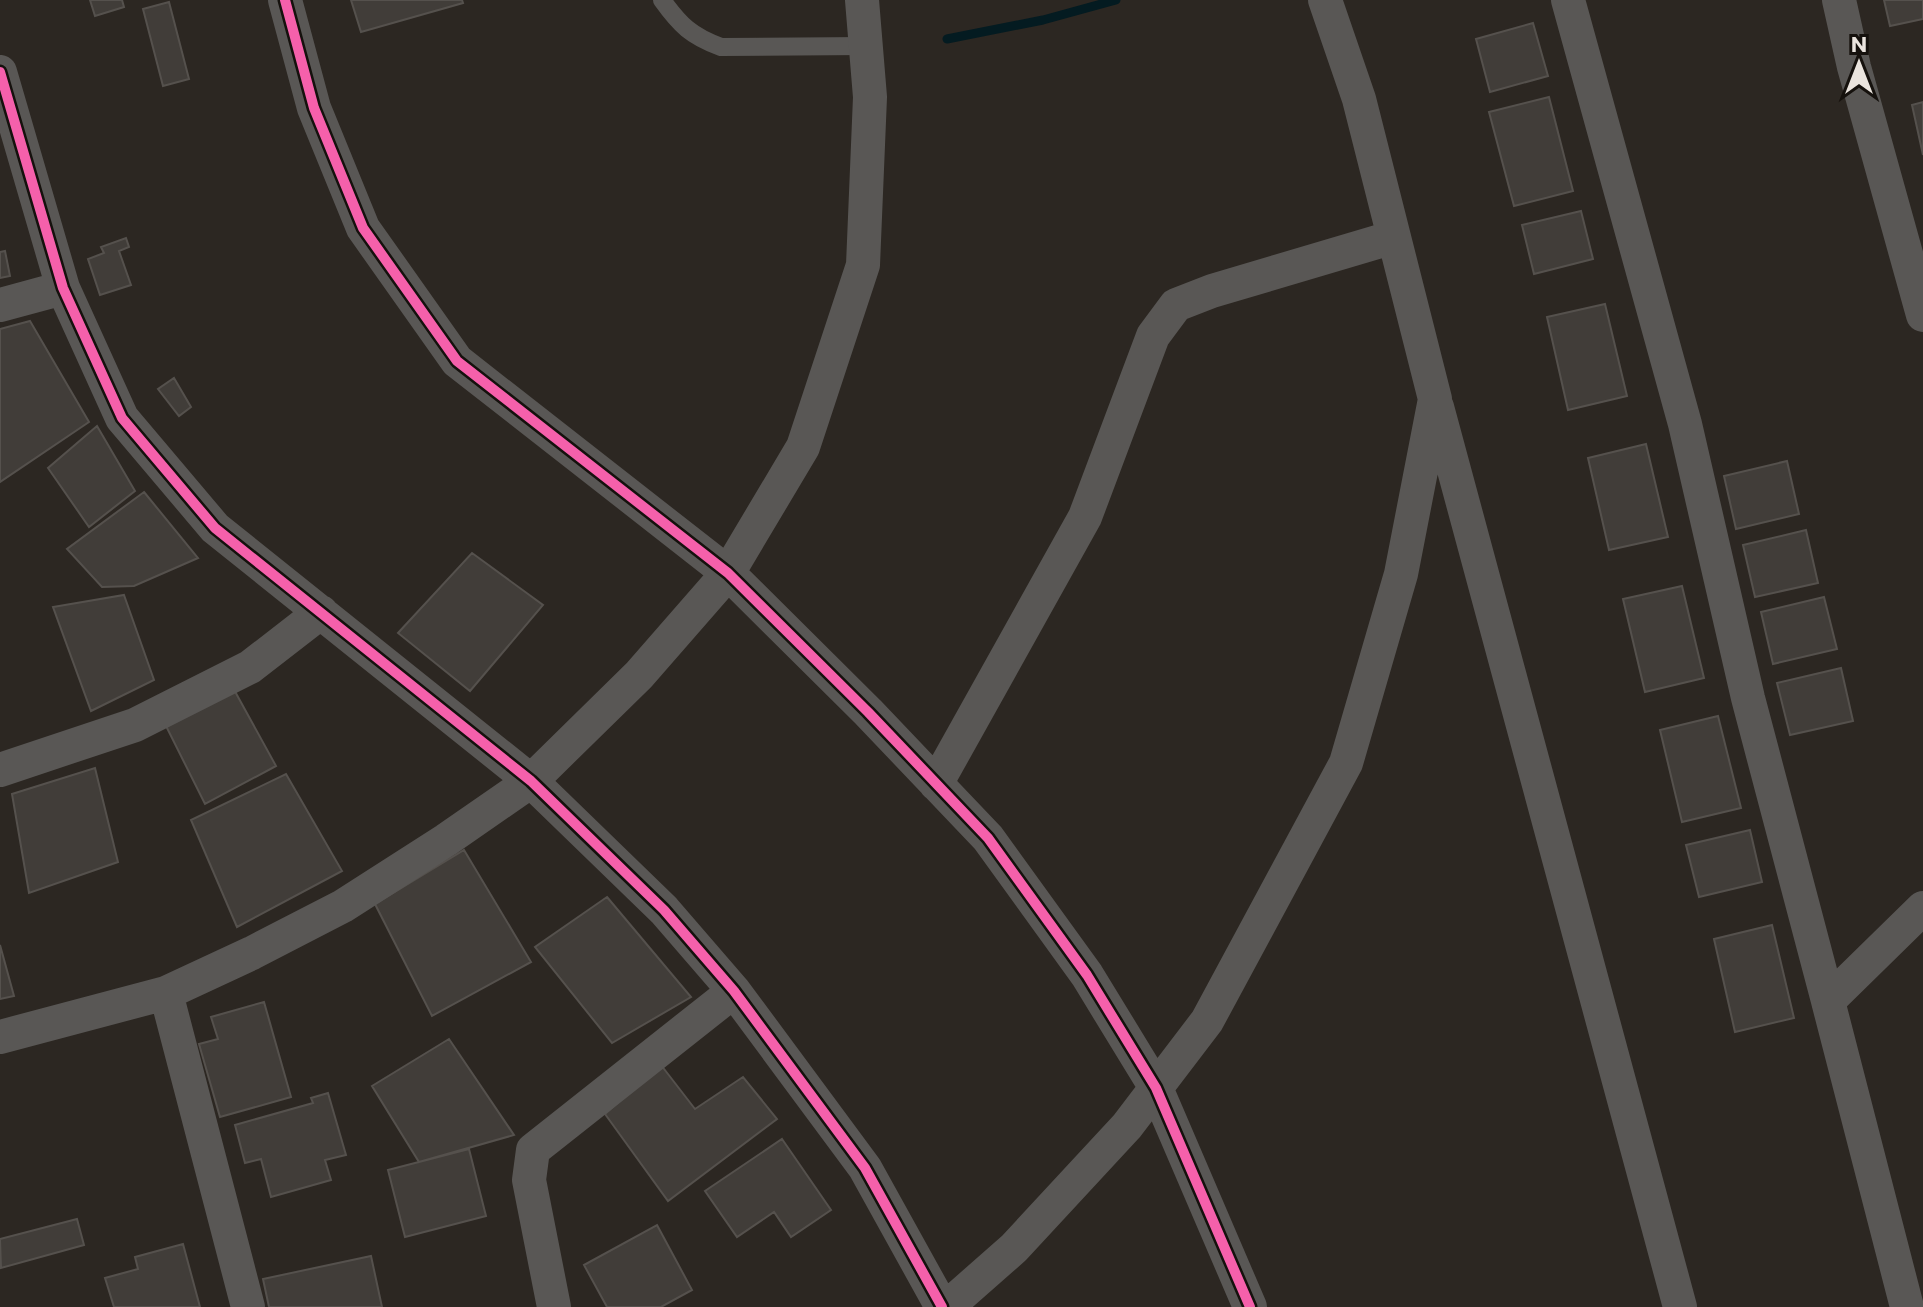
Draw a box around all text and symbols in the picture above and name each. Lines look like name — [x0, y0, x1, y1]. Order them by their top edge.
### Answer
north arrow — [1819, 24, 1899, 104]
text: N — [1851, 30, 1867, 57]

